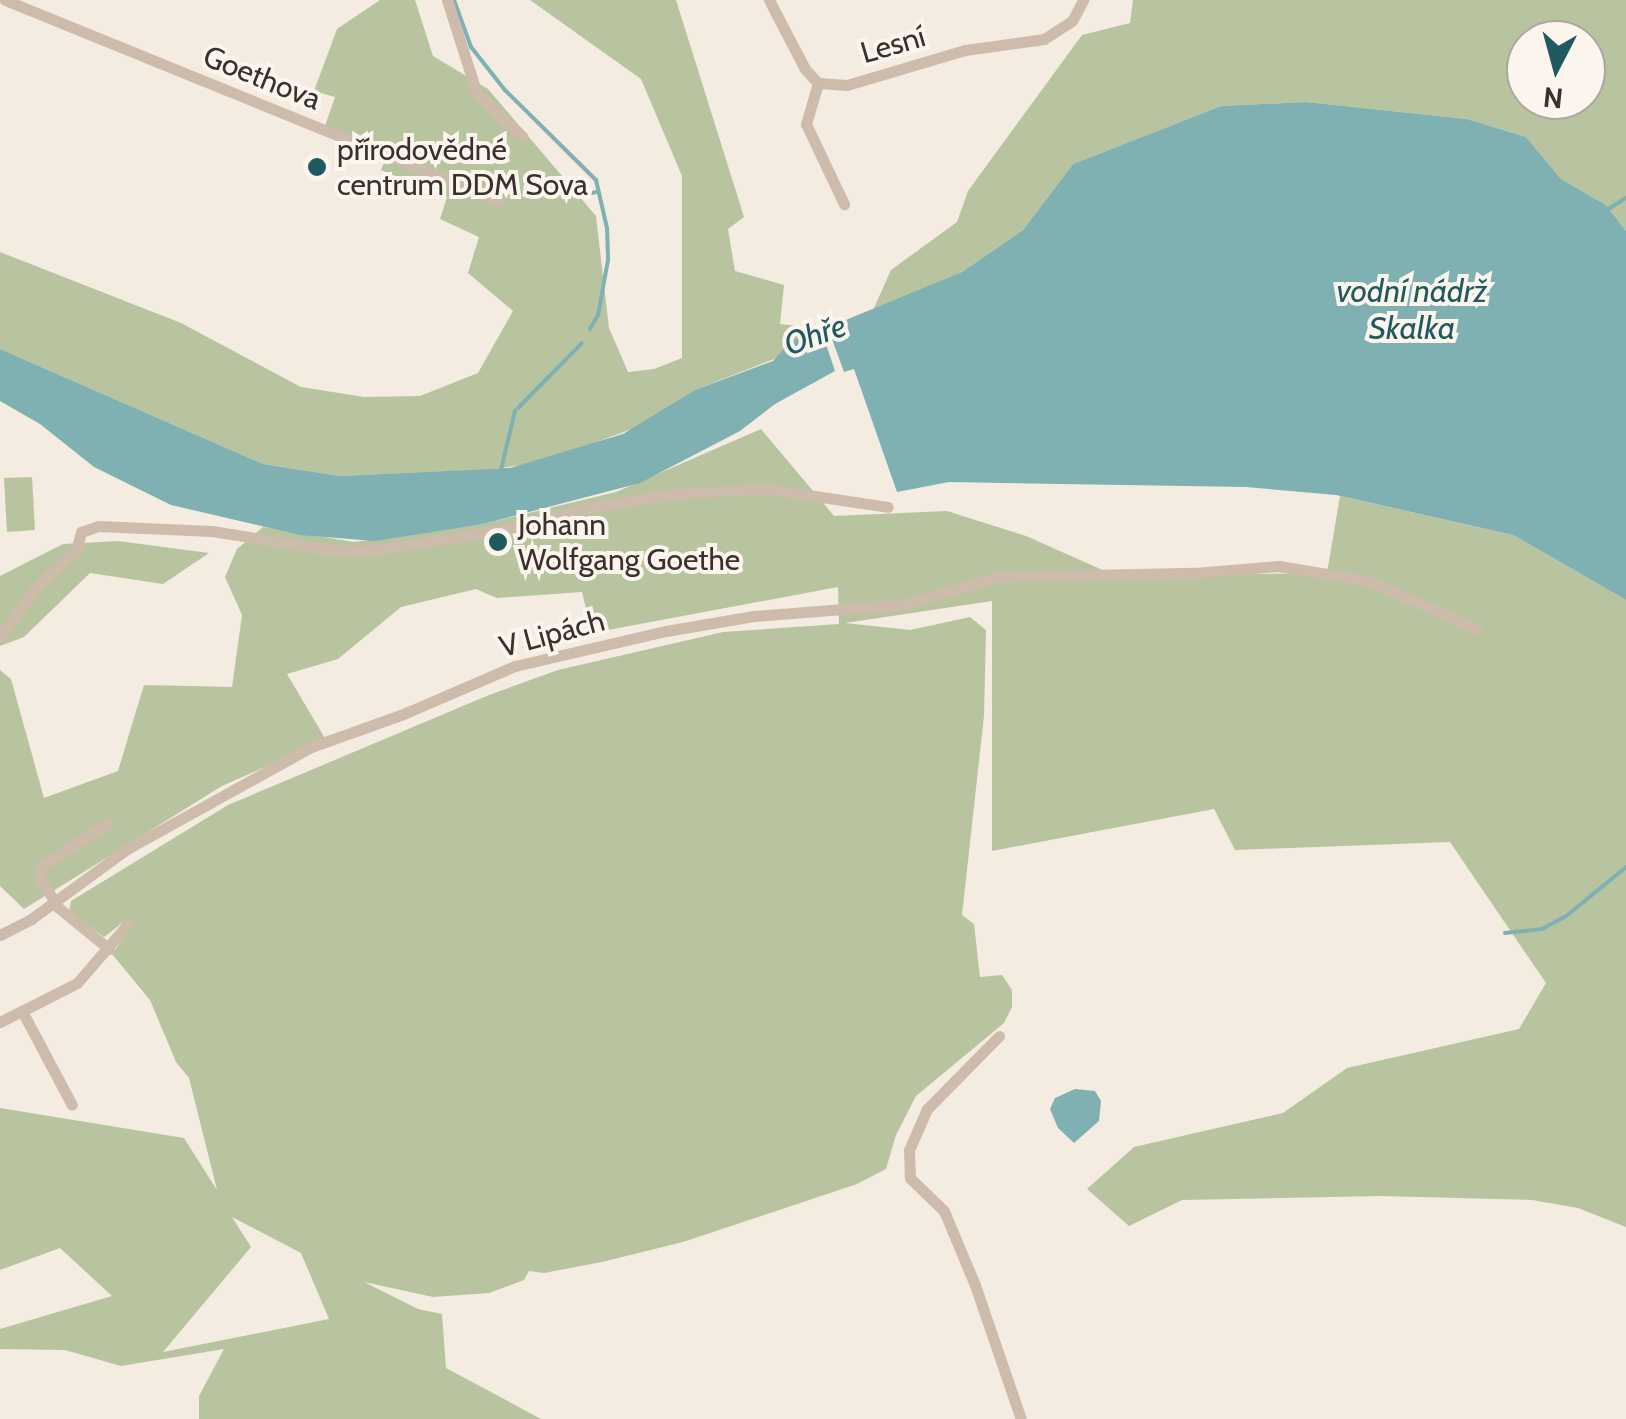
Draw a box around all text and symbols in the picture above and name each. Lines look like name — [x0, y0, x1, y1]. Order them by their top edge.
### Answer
street label: Lesní — [856, 19, 930, 71]
north arrow — [1506, 20, 1606, 120]
street label: Goethova — [198, 38, 326, 118]
text: N — [1541, 80, 1565, 116]
place label: přírodovědné centrum DDM Sova — [337, 132, 588, 202]
marker: přírodovědné centrum DDM Sova — [306, 156, 328, 178]
water label: vodní nádrž Skalka — [1337, 273, 1487, 348]
water label: Ohře — [779, 306, 851, 364]
place label: Johann Wolfgang Goethe — [518, 507, 740, 578]
marker: Johann Wolfgang Goethe — [487, 531, 509, 553]
street label: V Lipách — [495, 603, 609, 665]

